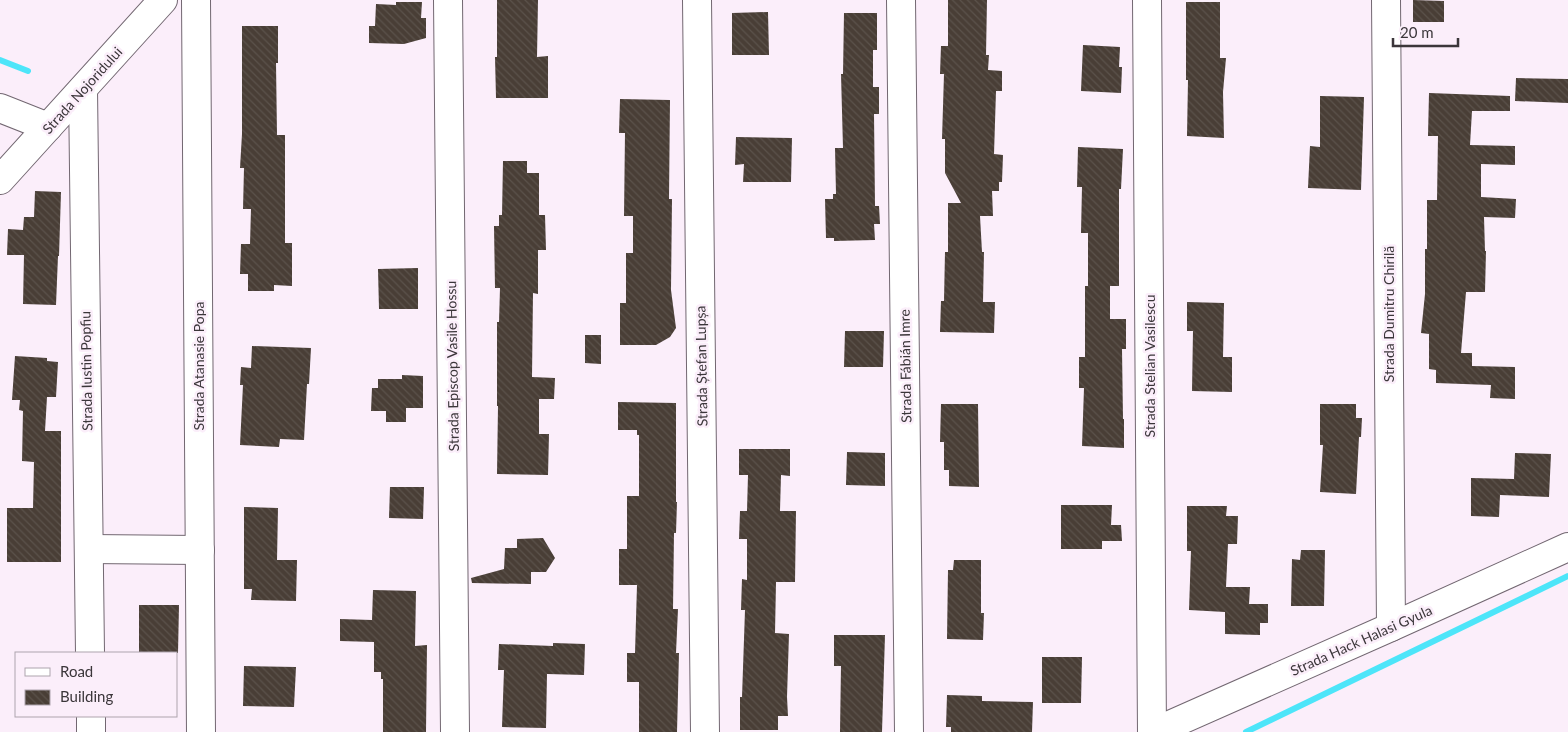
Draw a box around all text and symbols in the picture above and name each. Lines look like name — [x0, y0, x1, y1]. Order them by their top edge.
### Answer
scale bar — [1393, 15, 1458, 47]
text: 20 m — [1400, 23, 1434, 41]
street label: Strada Nojoridului — [39, 43, 125, 137]
street label: Strada Dumitru Chirilă — [1380, 246, 1397, 382]
street label: Strada Episcop Vasile Hossu — [442, 281, 462, 451]
street label: Strada Stelian Vasilescu — [1141, 295, 1158, 437]
street label: Strada Atanasie Popa — [190, 301, 207, 431]
street label: Strada Ștefan Lupșa — [691, 305, 711, 427]
street label: Strada Fábián Imre — [896, 309, 914, 423]
street label: Strada Iustin Popfiu — [76, 311, 96, 431]
street label: Strada Hack Halasi Gyula — [1287, 601, 1435, 679]
legend — [15, 652, 178, 717]
text: Road — [60, 662, 93, 680]
text: Building — [60, 687, 113, 705]

